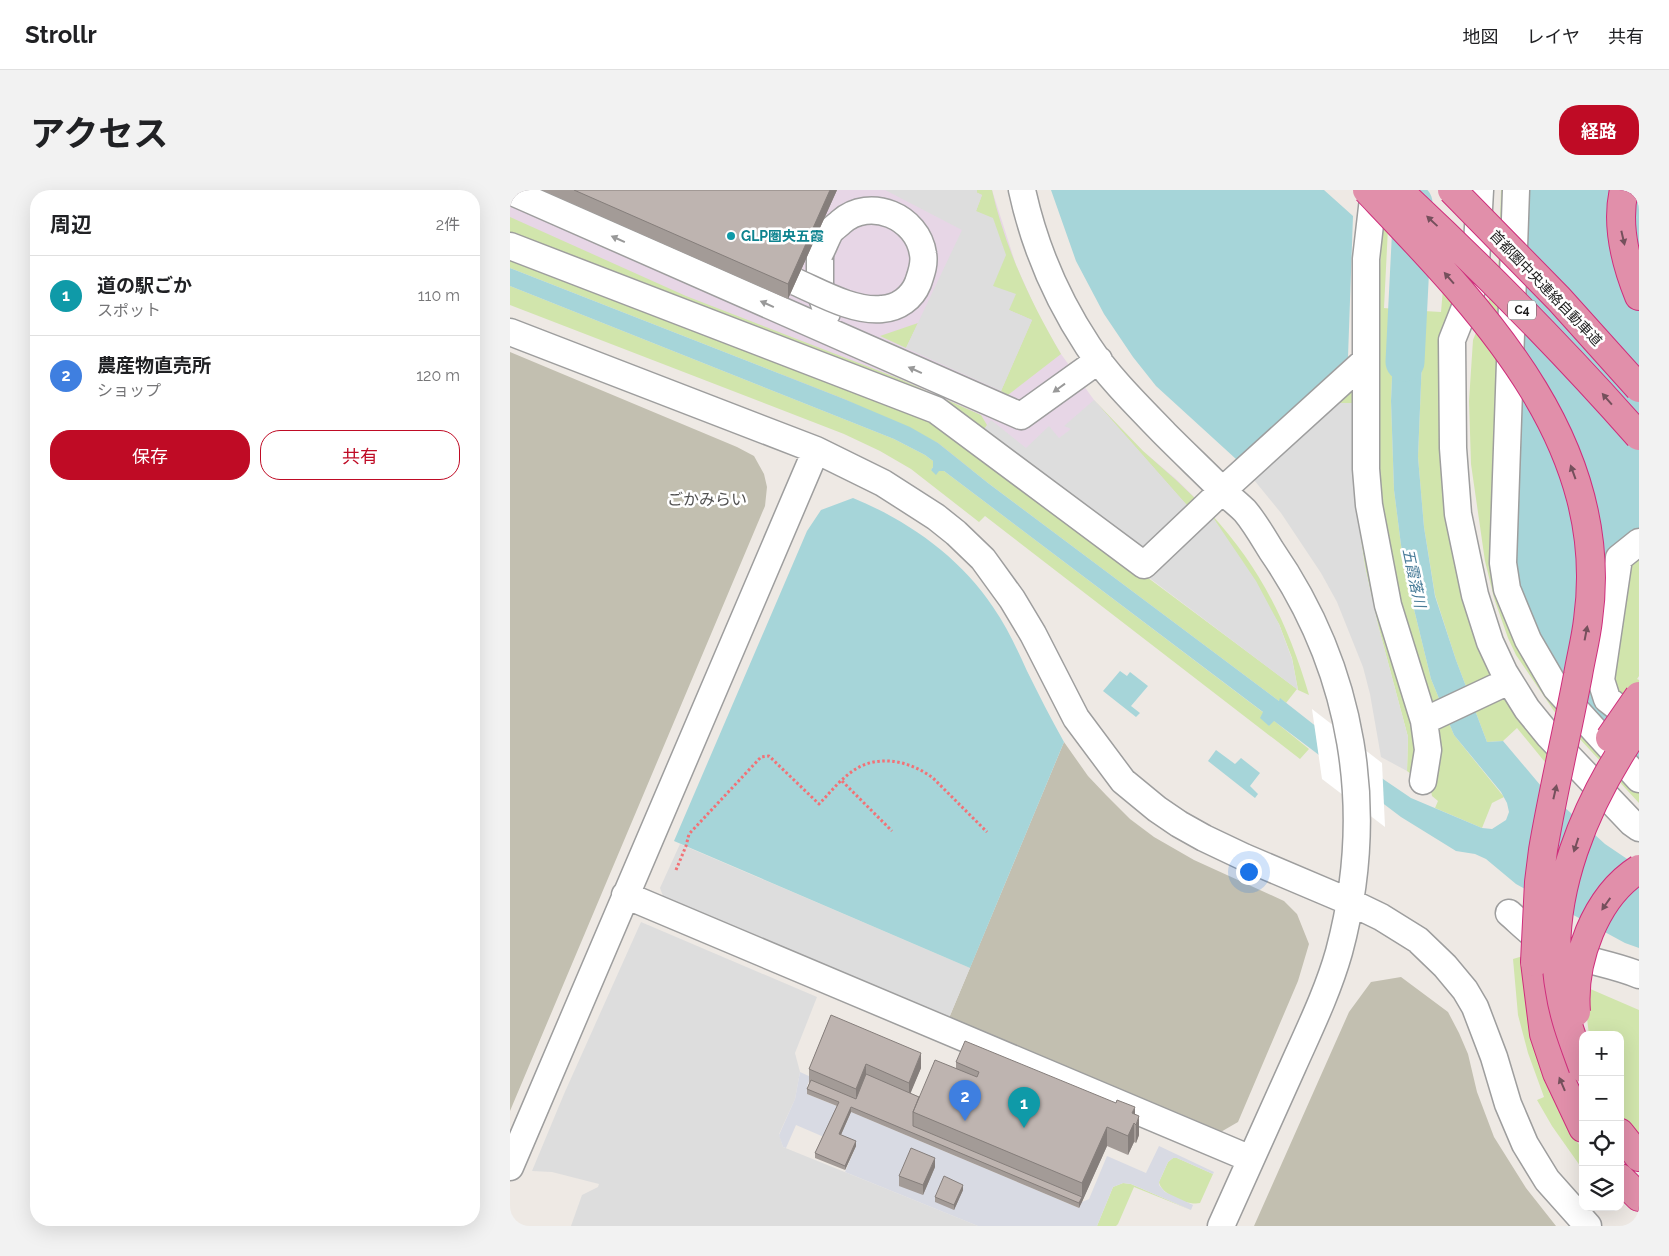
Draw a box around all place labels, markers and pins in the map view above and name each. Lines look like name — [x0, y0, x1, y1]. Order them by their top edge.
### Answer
place label: GLP圏央五霞 — [741, 228, 824, 244]
marker: GLP圏央五霞 — [725, 230, 737, 242]
pin: 2 — [949, 1080, 981, 1121]
pin: 1 — [1008, 1087, 1040, 1128]

